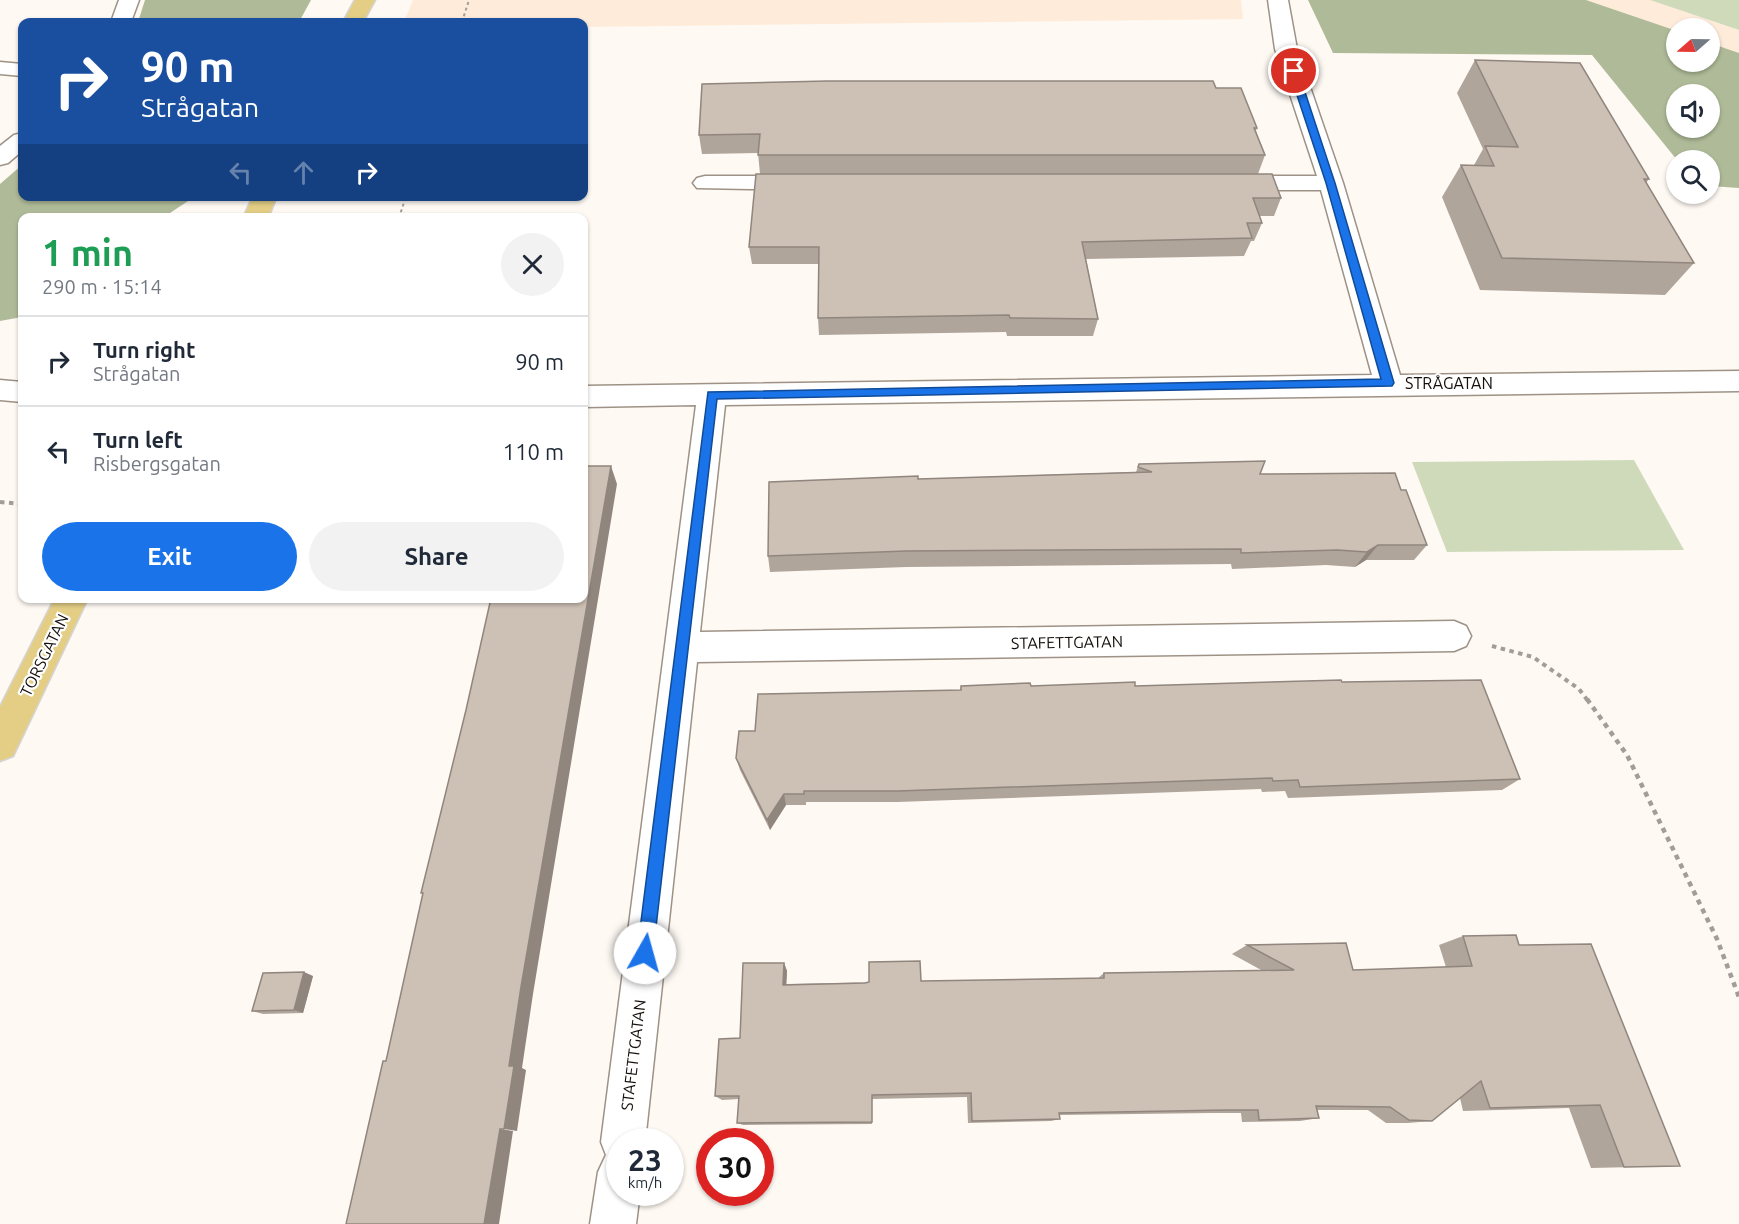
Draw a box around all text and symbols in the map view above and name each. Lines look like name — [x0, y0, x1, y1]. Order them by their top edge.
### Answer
north arrow — [1666, 18, 1720, 72]
map controls — [1666, 18, 1720, 204]
icon: right — [42, 42, 120, 120]
text: 90 m — [141, 43, 235, 90]
pin — [1268, 45, 1319, 96]
icon: arrive — [1277, 54, 1310, 87]
button: sound — [1666, 84, 1720, 138]
text: Strågatan — [141, 92, 259, 122]
button: search — [1666, 150, 1720, 204]
icon: left — [224, 156, 257, 189]
icon: ahead — [287, 156, 320, 189]
icon: right — [350, 156, 383, 189]
text: 1 min — [42, 232, 133, 273]
button: close — [501, 233, 564, 296]
text: 290 m · 15:14 — [42, 275, 162, 298]
text: Turn right — [93, 337, 195, 362]
icon: right — [42, 345, 75, 378]
text: 90 m — [515, 349, 564, 374]
text: Strågatan — [93, 362, 180, 385]
street label: STRÅGATAN — [1405, 374, 1493, 392]
text: Turn left — [93, 427, 183, 452]
icon: left — [42, 435, 75, 468]
text: 110 m — [503, 439, 564, 464]
text: Risbergsgatan — [93, 452, 221, 475]
button: Exit — [42, 522, 297, 591]
button: Share — [309, 522, 564, 591]
street label: TORSGATAN — [16, 611, 72, 699]
street label: STAFETTGATAN — [1011, 632, 1123, 652]
position arrow — [613, 921, 677, 985]
street label: STAFETTGATAN — [617, 998, 649, 1112]
speed limit sign: 30 — [696, 1128, 774, 1206]
text: 23 — [628, 1143, 662, 1177]
text: km/h — [628, 1174, 662, 1191]

